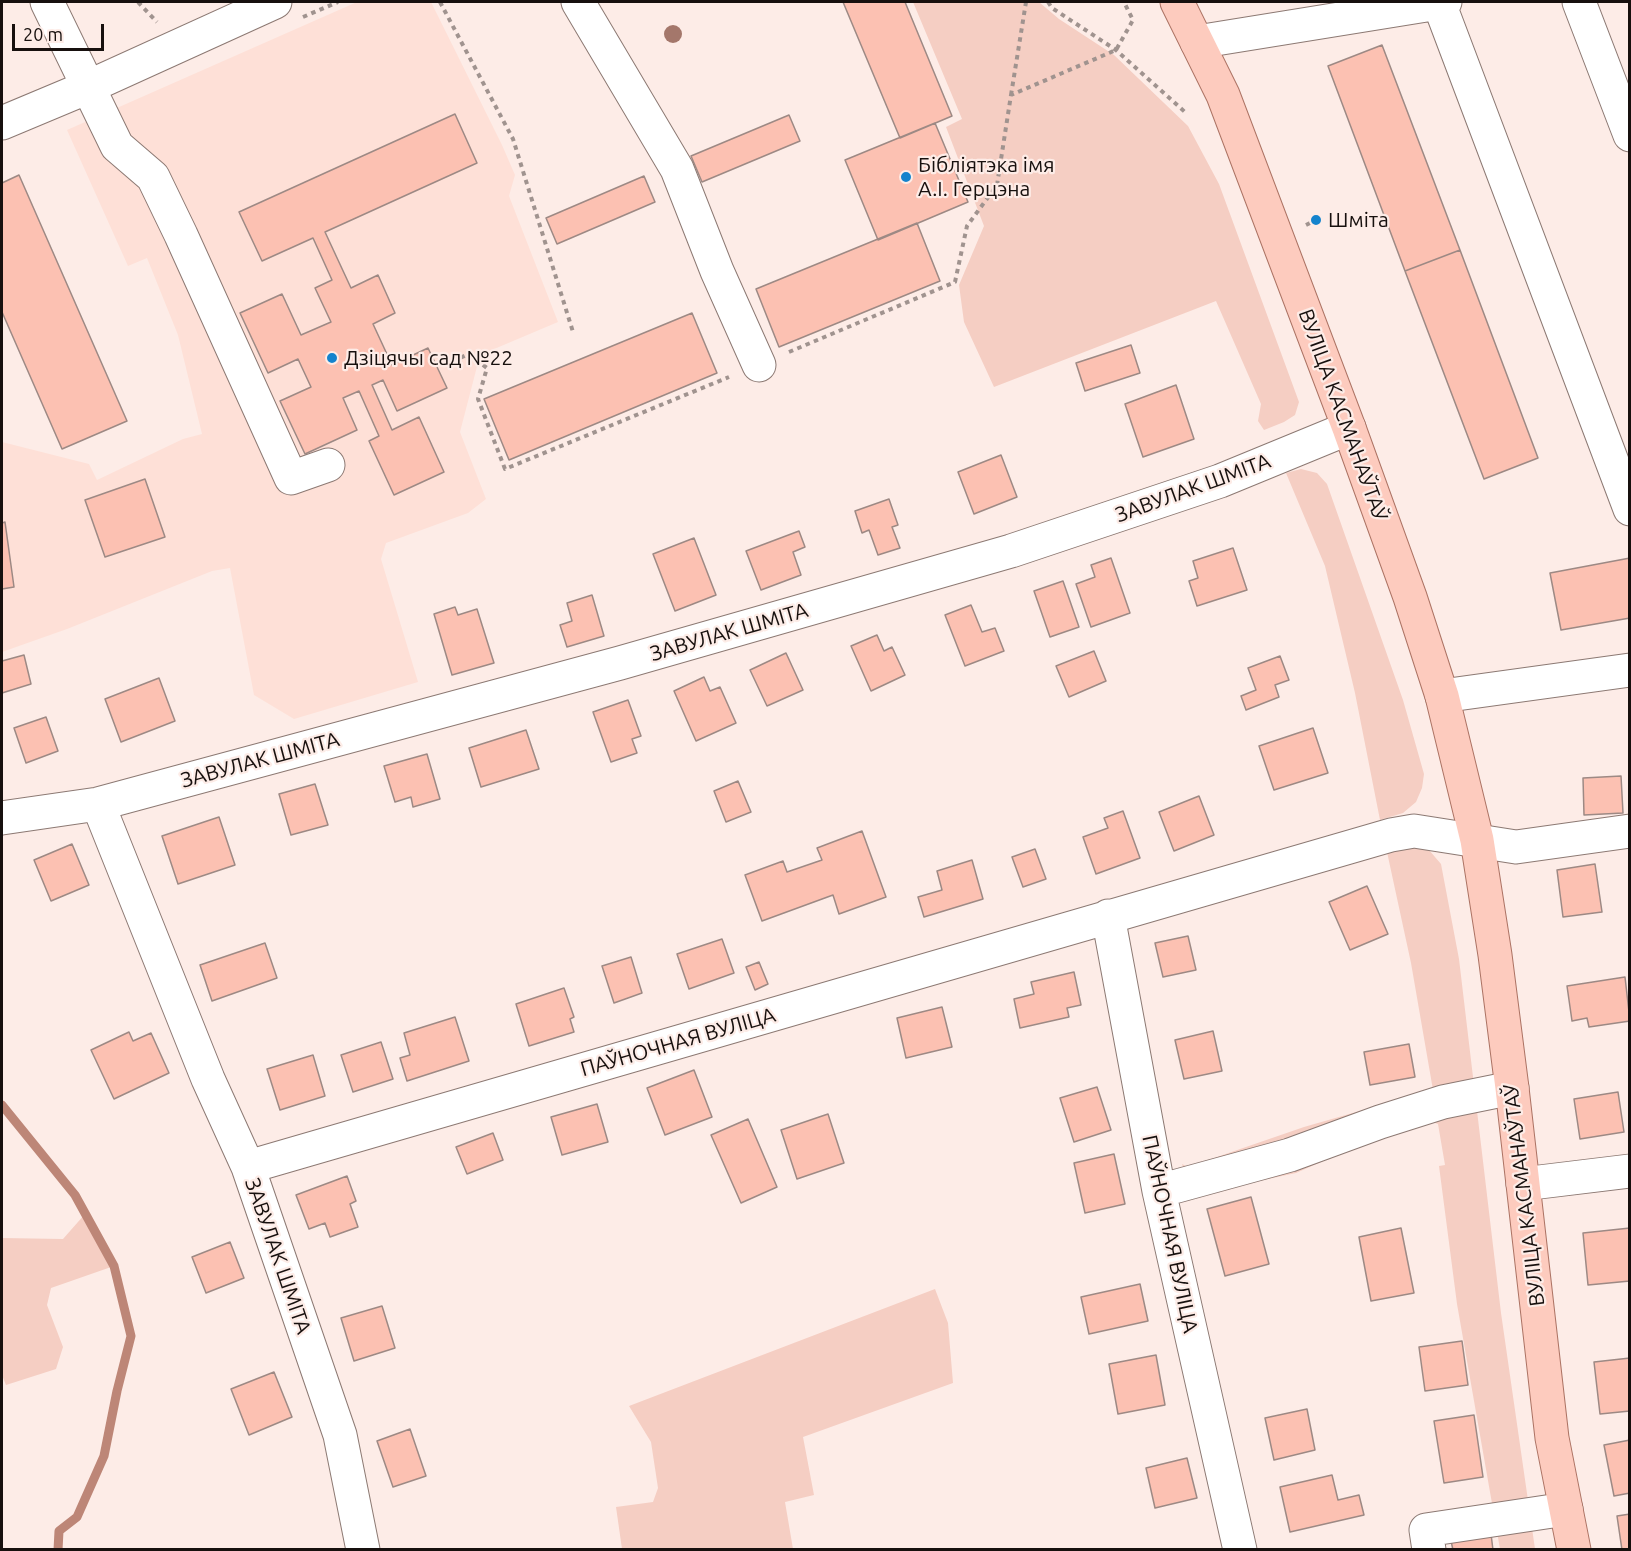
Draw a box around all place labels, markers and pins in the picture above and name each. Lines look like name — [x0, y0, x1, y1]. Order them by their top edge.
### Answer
place label: Бібліятэка імя А.І. Герцэна — [918, 152, 1055, 202]
marker: Бібліятэка імя А.І. Герцэна — [899, 170, 913, 184]
place label: Шміта — [1328, 207, 1389, 233]
marker: Шміта — [1309, 213, 1323, 227]
place label: Дзіцячы сад №22 — [344, 345, 513, 371]
marker: Дзіцячы сад №22 — [325, 351, 339, 365]

